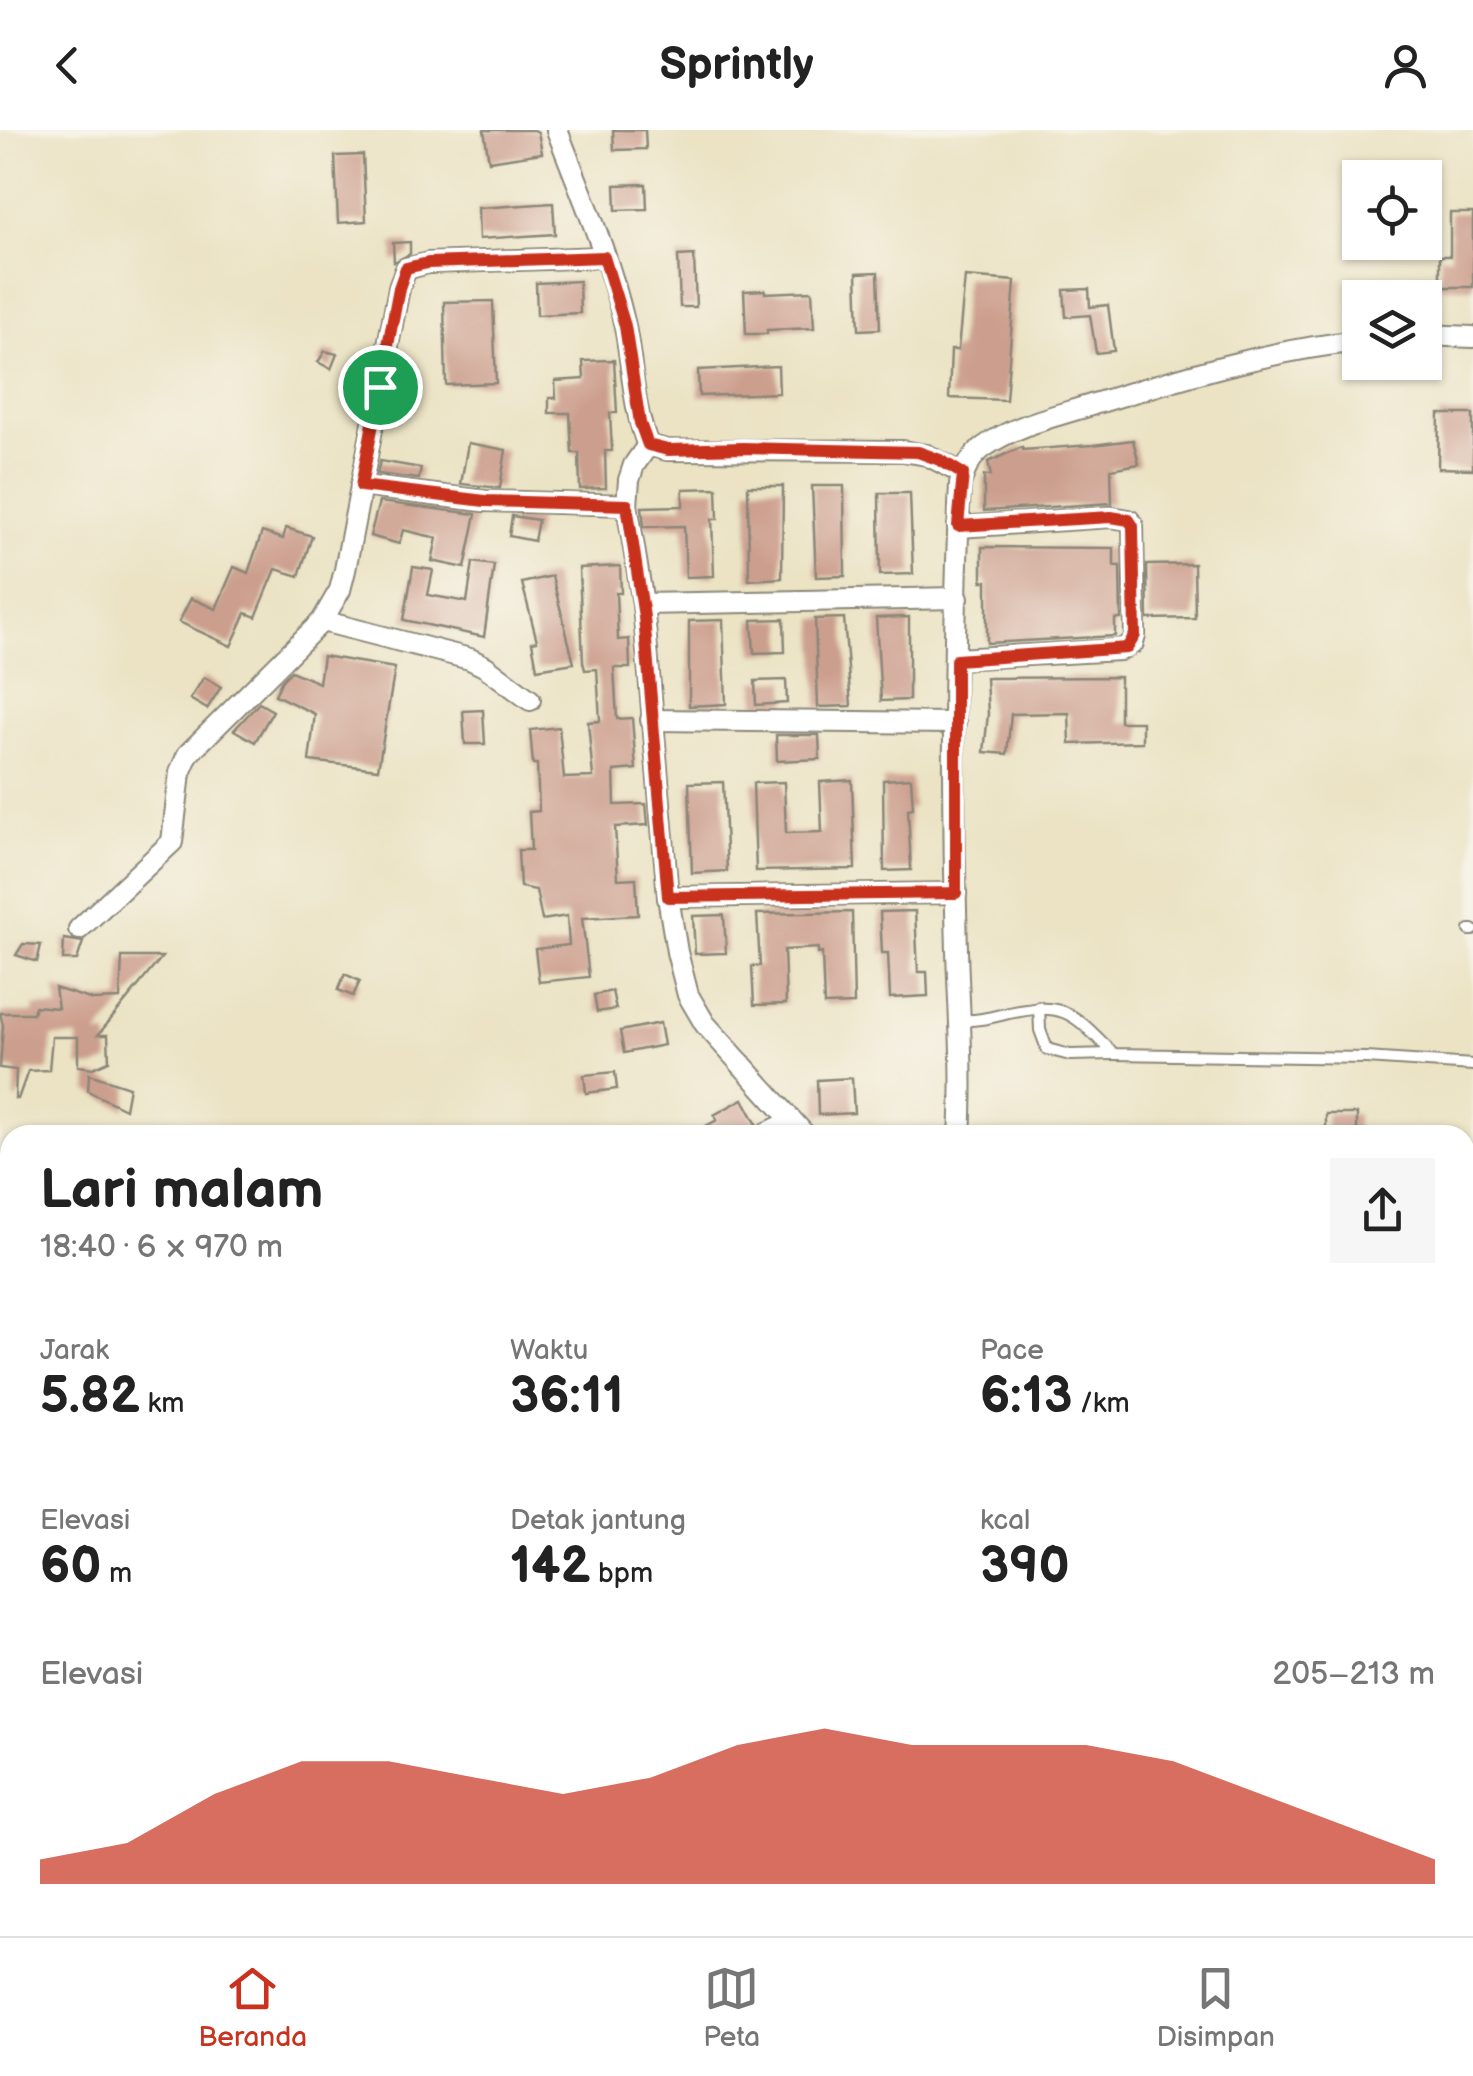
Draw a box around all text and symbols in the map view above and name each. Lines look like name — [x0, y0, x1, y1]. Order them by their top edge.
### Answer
icon: back — [40, 38, 95, 93]
text: Sprintly — [659, 38, 814, 93]
icon: person — [1378, 38, 1433, 93]
map controls — [1342, 160, 1442, 380]
button: locate — [1342, 160, 1442, 260]
button: layers — [1342, 280, 1442, 380]
pin — [338, 345, 423, 430]
icon: arrive — [353, 360, 408, 415]
text: Lari malam — [40, 1157, 323, 1224]
button: share — [1330, 1158, 1435, 1263]
text: 18:40 · 6 × 970 m — [40, 1228, 283, 1267]
text: Jarak — [40, 1334, 109, 1367]
text: Waktu — [510, 1334, 588, 1367]
text: Pace — [980, 1334, 1044, 1367]
text: 5.82 — [40, 1367, 140, 1427]
text: 36:11 — [510, 1367, 624, 1427]
text: 6:13 — [980, 1367, 1073, 1427]
text: km — [140, 1387, 184, 1420]
text: /km — [1073, 1387, 1130, 1420]
text: Elevasi — [40, 1504, 130, 1537]
text: Detak jantung — [510, 1504, 686, 1537]
text: kcal — [980, 1504, 1030, 1537]
text: 60 — [40, 1537, 101, 1597]
text: 142 — [510, 1537, 590, 1597]
text: 390 — [980, 1537, 1070, 1597]
text: m — [101, 1557, 132, 1590]
text: bpm — [590, 1557, 653, 1590]
text: Elevasi — [40, 1655, 143, 1694]
text: 205–213 m — [1272, 1655, 1435, 1694]
tab: Beranda — [198, 1961, 307, 2054]
tab: Peta — [703, 1961, 760, 2054]
tab: Disimpan — [1156, 1961, 1275, 2054]

